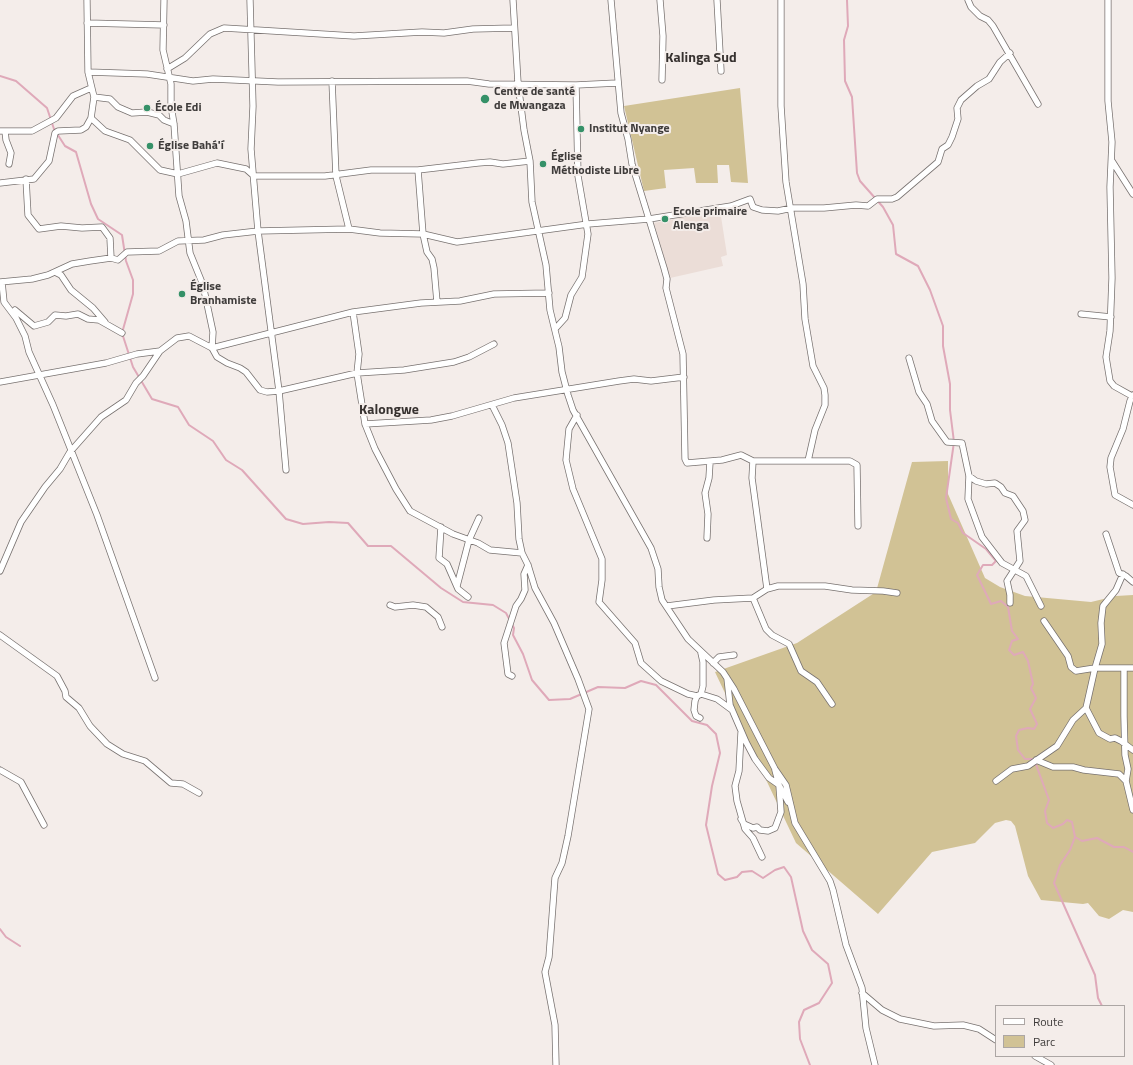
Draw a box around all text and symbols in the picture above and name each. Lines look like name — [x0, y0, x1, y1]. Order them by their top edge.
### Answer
district label: Kalinga Sud — [665, 51, 737, 67]
place label: Centre de santé de Mwangaza — [494, 85, 575, 113]
marker: Centre de santé de Mwangaza — [479, 93, 491, 105]
place label: École Edi — [155, 101, 202, 115]
marker: École Edi — [142, 103, 152, 113]
place label: Institut Nyange — [589, 122, 670, 136]
marker: Institut Nyange — [576, 124, 586, 134]
place label: Église Bahá'í — [158, 139, 224, 153]
marker: Église Bahá'í — [145, 141, 155, 151]
place label: Église Méthodiste Libre — [551, 150, 639, 178]
marker: Église Méthodiste Libre — [538, 159, 548, 169]
place label: Ecole primaire Alenga — [673, 205, 747, 233]
marker: Ecole primaire Alenga — [660, 214, 670, 224]
place label: Église Branhamiste — [190, 280, 257, 308]
marker: Église Branhamiste — [177, 289, 187, 299]
district label: Kalongwe — [359, 403, 419, 419]
legend — [995, 1005, 1125, 1057]
text: Route — [1033, 1012, 1063, 1031]
text: Parc — [1033, 1032, 1055, 1051]

